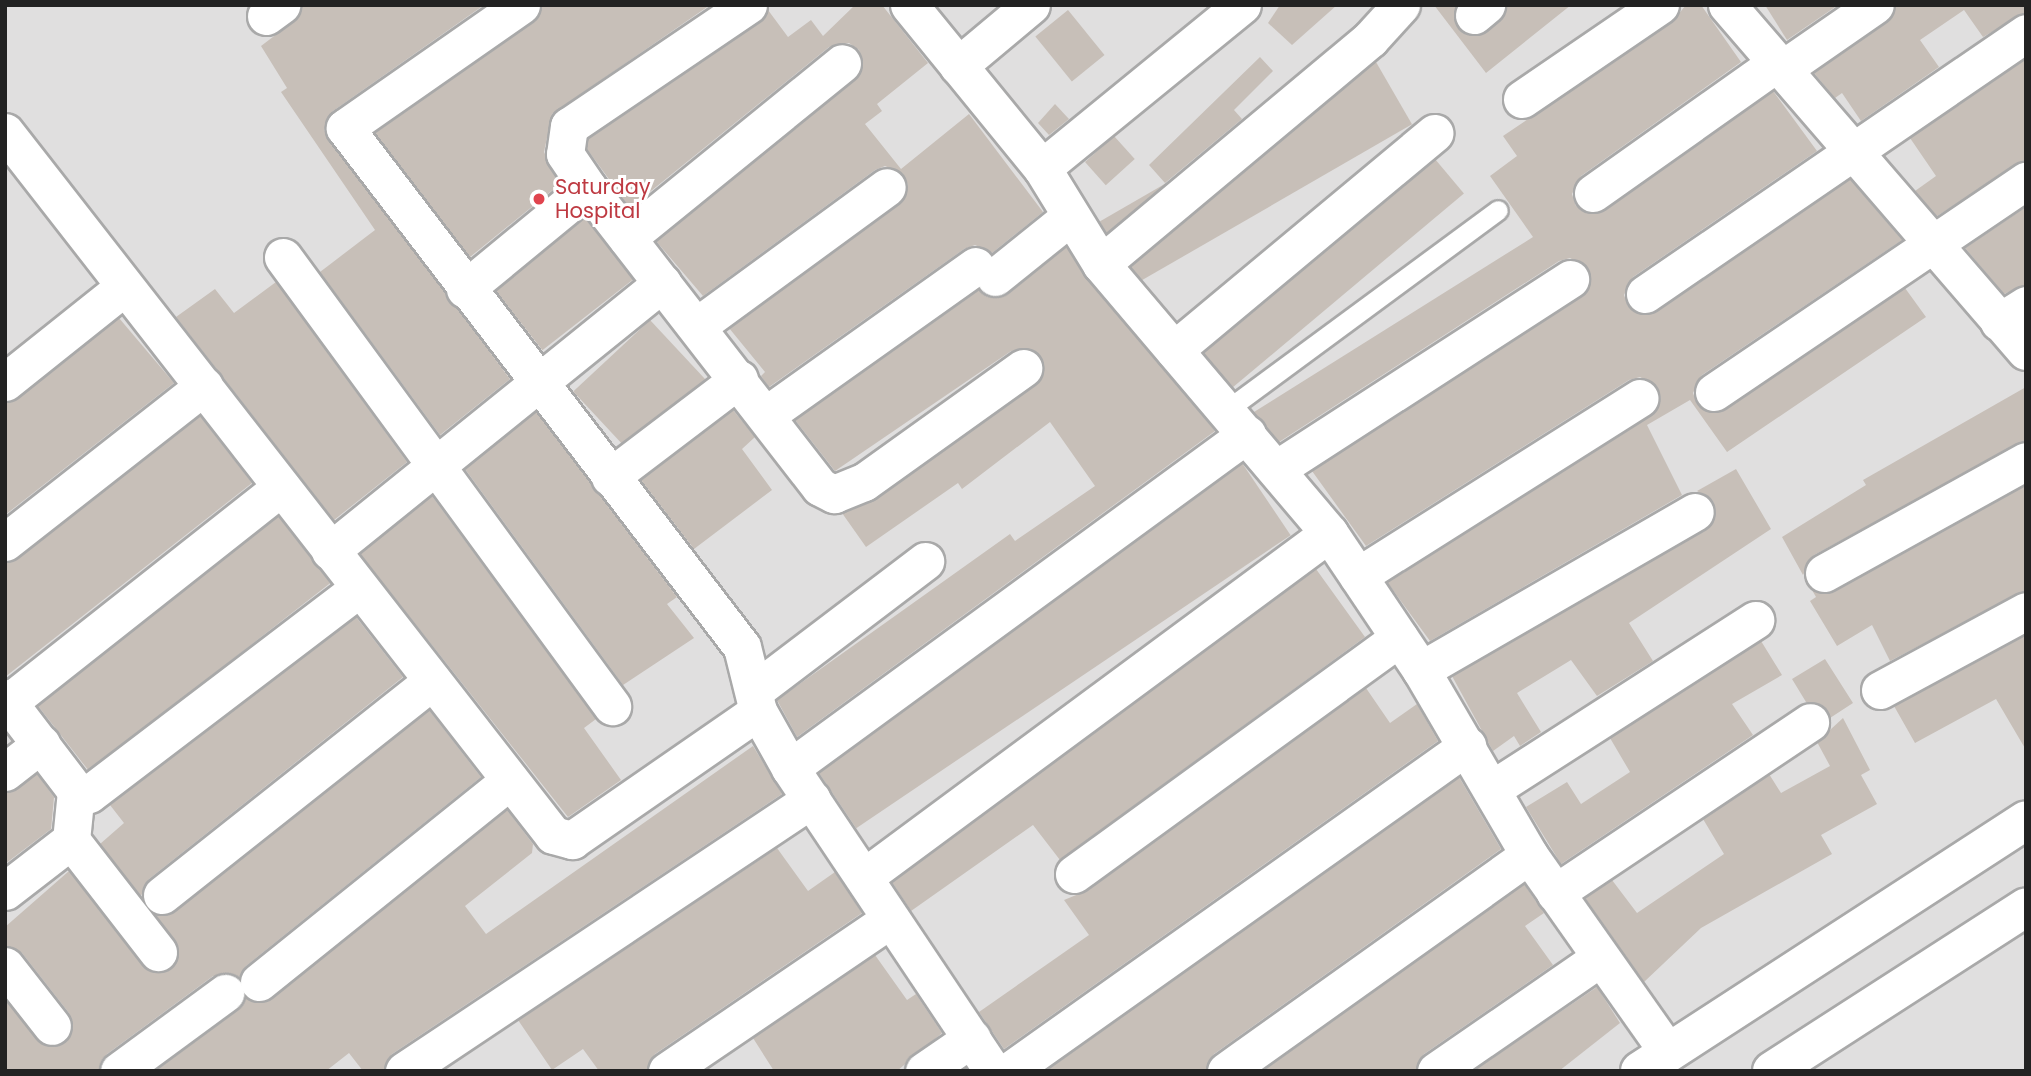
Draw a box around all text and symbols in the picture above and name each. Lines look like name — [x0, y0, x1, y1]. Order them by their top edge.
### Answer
place label: Saturday Hospital — [555, 174, 651, 224]
marker: Saturday Hospital — [529, 189, 549, 209]

